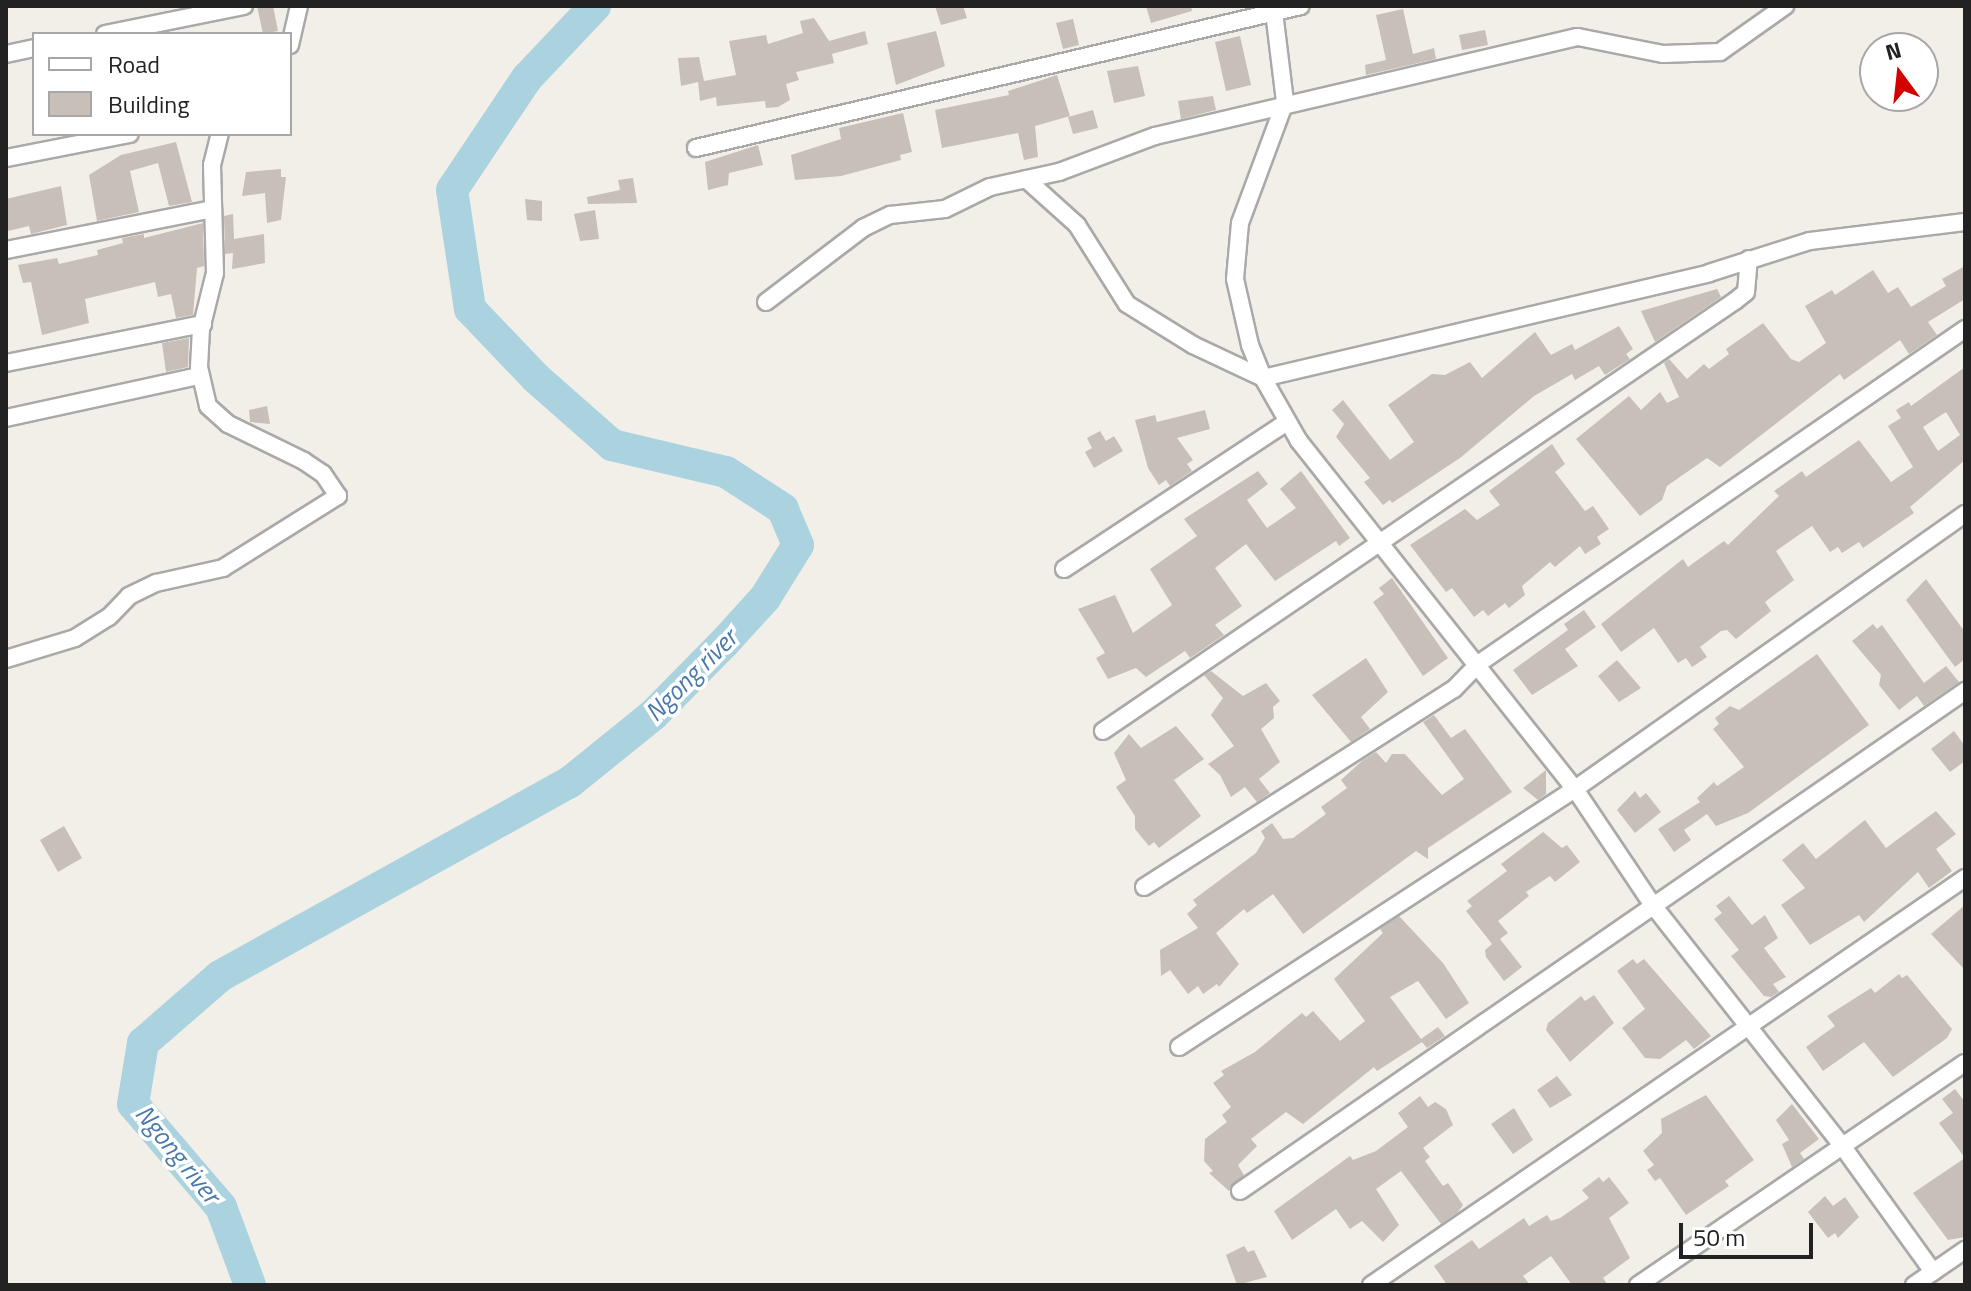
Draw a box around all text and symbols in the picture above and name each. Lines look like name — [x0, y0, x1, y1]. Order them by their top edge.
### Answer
legend — [32, 32, 292, 136]
north arrow — [1859, 32, 1939, 112]
text: N — [1882, 32, 1905, 69]
text: Road — [108, 46, 160, 82]
text: Building — [108, 86, 190, 122]
water label: Ngong river — [638, 622, 744, 728]
water label: Ngong river — [129, 1099, 227, 1209]
scale bar — [1683, 1207, 1817, 1257]
text: 50 m — [1693, 1219, 1745, 1255]

